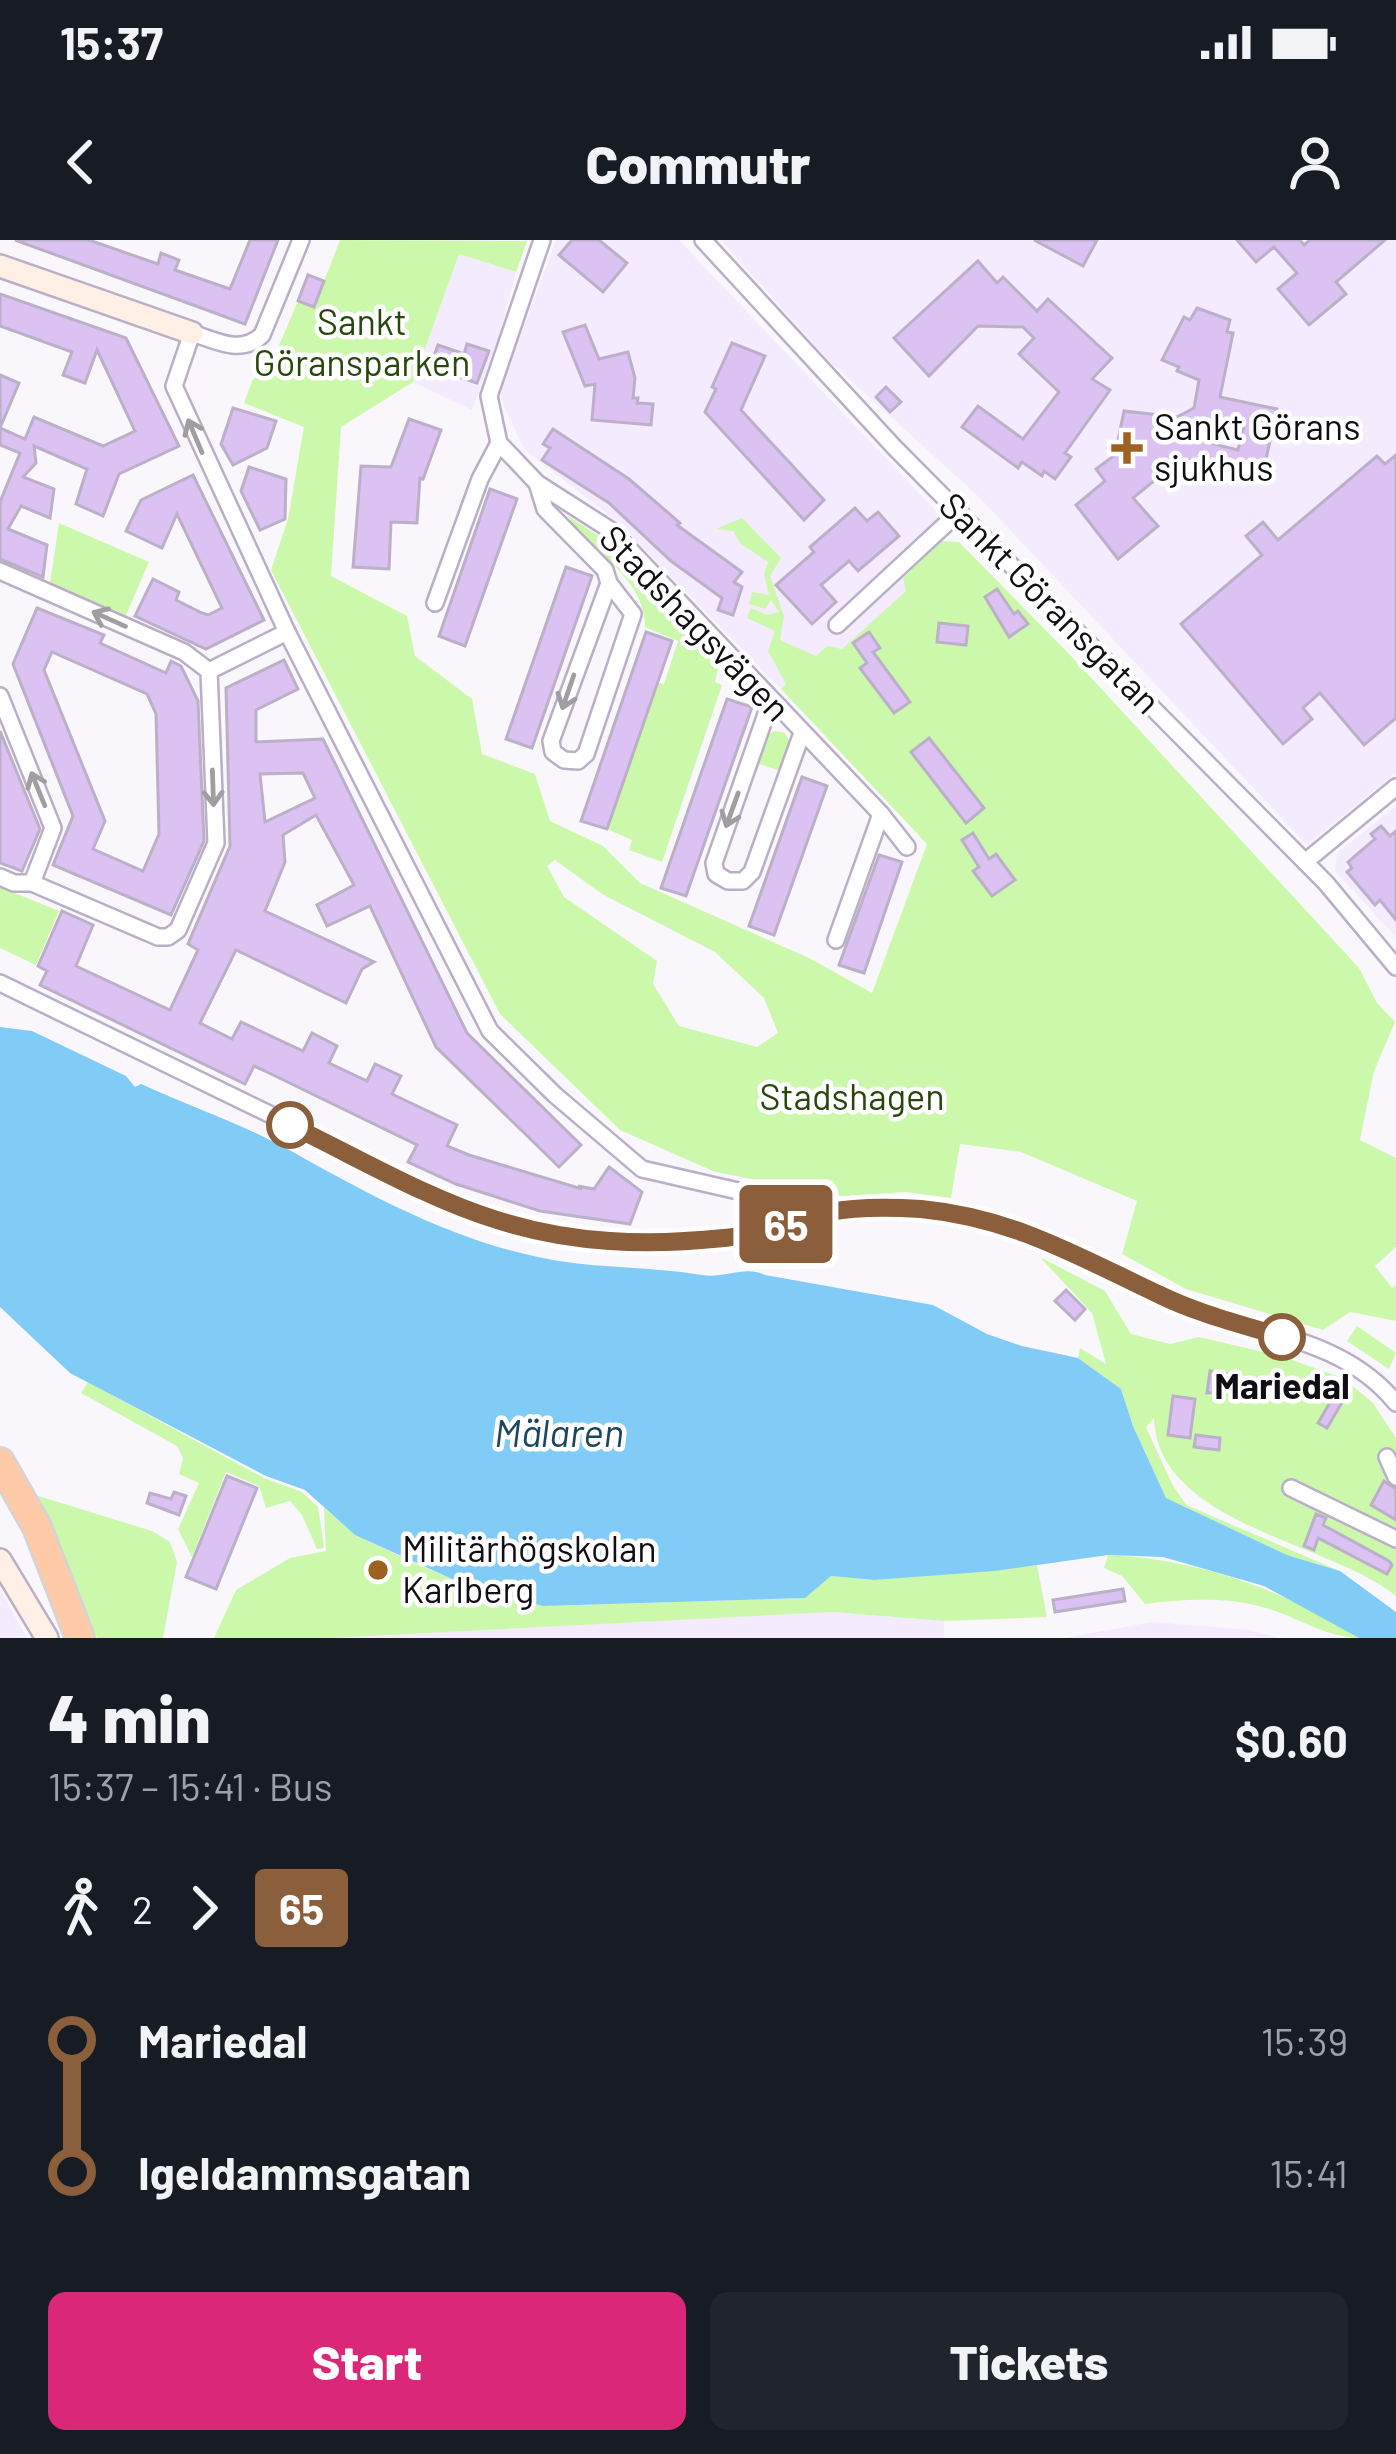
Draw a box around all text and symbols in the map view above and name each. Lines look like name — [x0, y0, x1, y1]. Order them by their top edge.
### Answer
text: 15:37 — [60, 15, 163, 69]
icon: back — [48, 129, 114, 195]
icon: person — [1282, 129, 1348, 195]
text: Commutr — [585, 130, 811, 195]
park label: Sankt Göransparken — [254, 299, 470, 383]
place label: Sankt Görans sjukhus — [1154, 404, 1361, 488]
one-way arrow — [183, 419, 205, 455]
marker: Sankt Görans sjukhus — [1111, 432, 1143, 464]
street label: Sankt Göransgatan — [932, 482, 1171, 721]
street label: Stadshagsvägen — [592, 515, 800, 729]
one-way arrow — [92, 606, 128, 628]
one-way arrow — [556, 673, 577, 710]
one-way arrow — [202, 768, 225, 807]
one-way arrow — [25, 772, 47, 809]
one-way arrow — [720, 791, 741, 828]
park label: Stadshagen — [759, 1074, 945, 1117]
unlabelled marker — [268, 1103, 312, 1147]
line badge: 65 — [732, 1185, 840, 1263]
text: 65 — [763, 1199, 809, 1249]
marker: Mariedal — [1260, 1315, 1304, 1359]
place label: Mariedal — [1214, 1363, 1350, 1406]
water label: Mälaren — [494, 1408, 624, 1455]
place label: Militärhögskolan Karlberg — [402, 1526, 657, 1610]
marker: Militärhögskolan Karlberg — [365, 1557, 391, 1583]
text: 4 min — [48, 1677, 211, 1756]
text: $0.60 — [1235, 1713, 1348, 1767]
text: 15:37 – 15:41 · Bus — [48, 1762, 332, 1809]
icon: walk — [48, 1875, 114, 1941]
icon: forward — [171, 1875, 237, 1941]
text: 65 — [279, 1883, 324, 1933]
text: 2 — [132, 1885, 153, 1932]
text: Mariedal — [138, 2013, 307, 2067]
text: 15:39 — [1261, 2017, 1348, 2064]
text: Igeldammsgatan — [138, 2145, 471, 2199]
text: 15:41 — [1270, 2149, 1348, 2196]
button: Start — [48, 2292, 686, 2430]
button: Tickets — [710, 2292, 1348, 2430]

